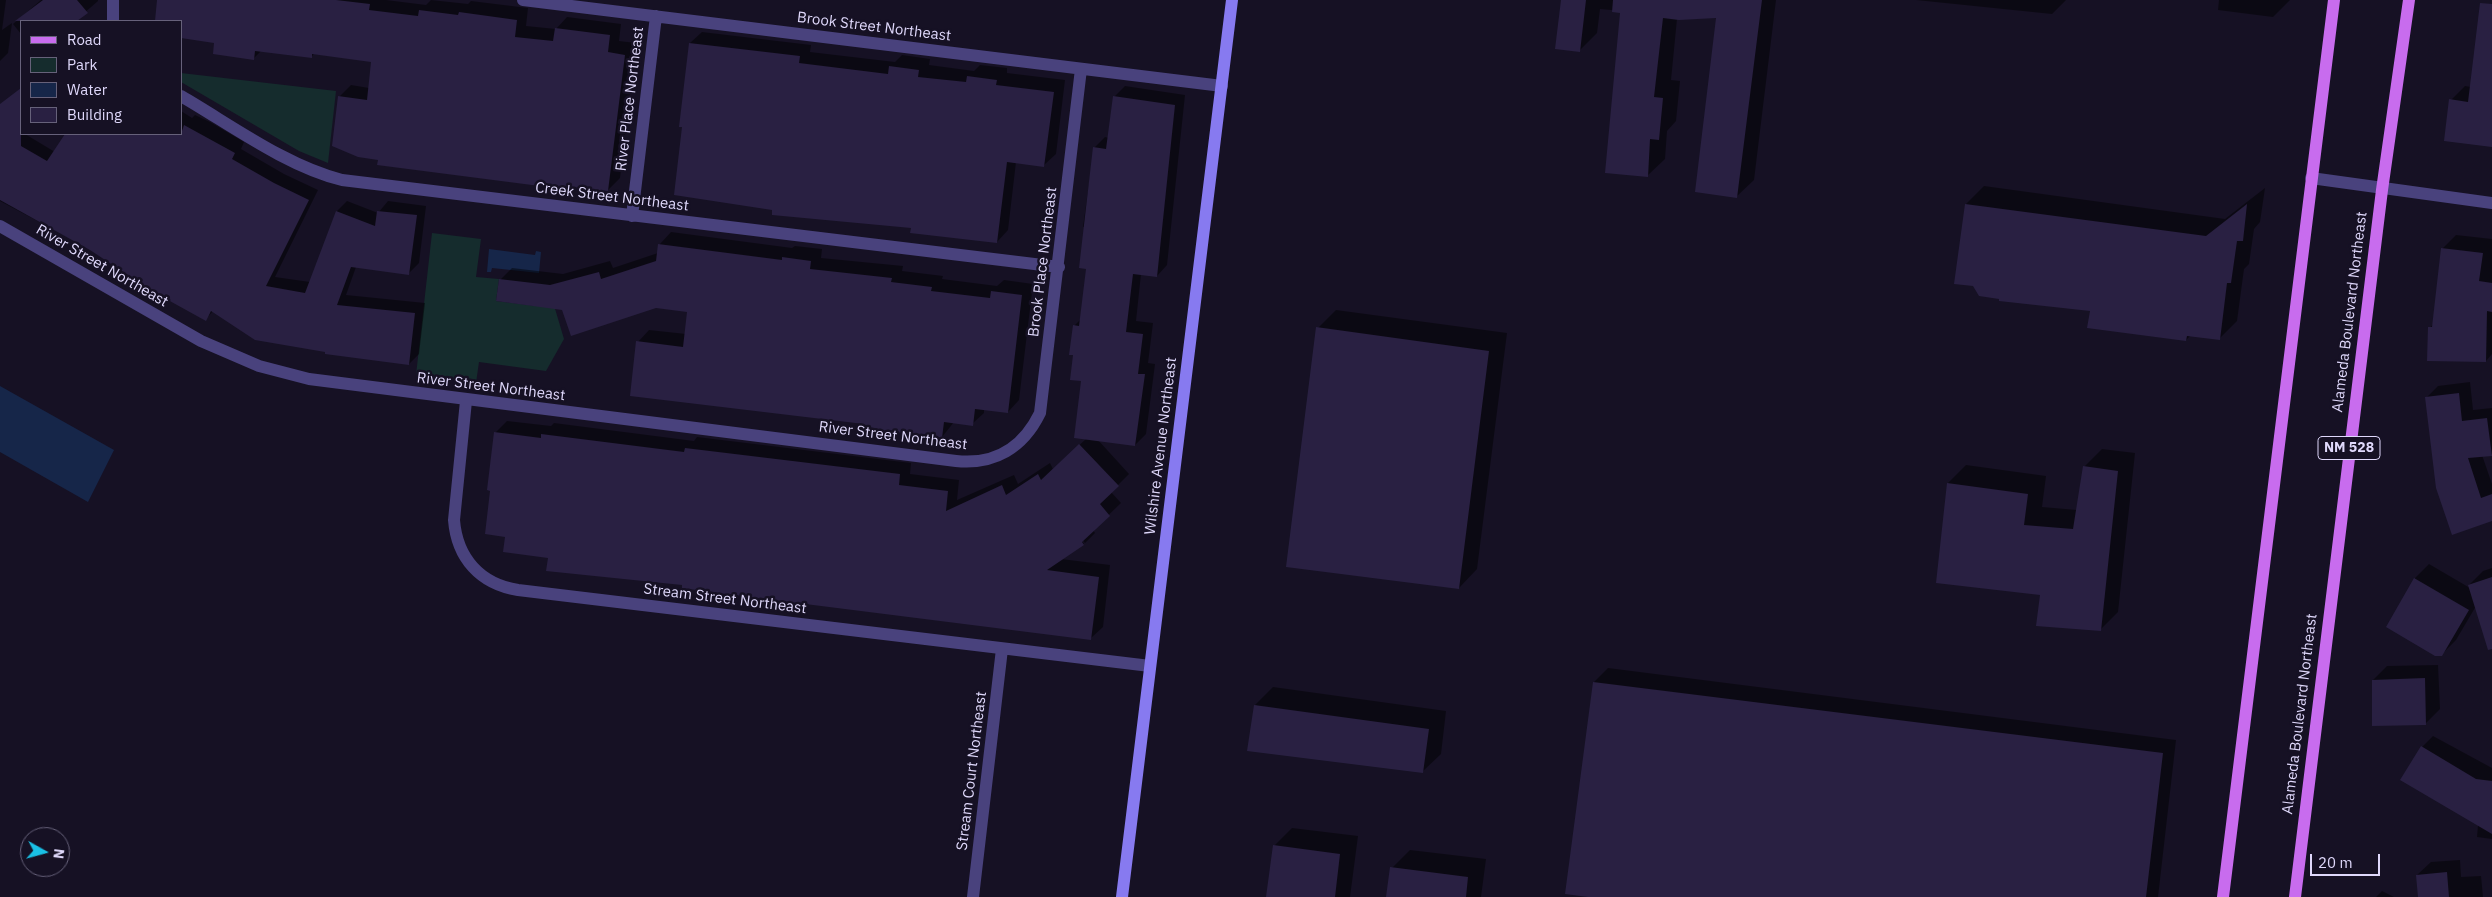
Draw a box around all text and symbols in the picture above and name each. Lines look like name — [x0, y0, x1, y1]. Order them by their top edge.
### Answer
street label: Brook Street Northeast — [796, 9, 952, 45]
legend — [20, 20, 182, 135]
street label: River Place Northeast — [612, 26, 648, 172]
text: Road — [67, 30, 102, 49]
text: Park — [67, 55, 97, 74]
text: Water — [67, 80, 107, 99]
text: Building — [67, 105, 122, 124]
street label: Creek Street Northeast — [534, 179, 690, 215]
street label: Brook Place Northeast — [1025, 186, 1061, 338]
street label: Alameda Boulevard Northeast — [2329, 211, 2371, 413]
street label: River Street Northeast — [33, 221, 171, 311]
street label: Wilshire Avenue Northeast — [1141, 356, 1181, 536]
street label: River Street Northeast — [416, 369, 566, 405]
street label: River Street Northeast — [818, 418, 968, 454]
road number: NM 528 — [2318, 436, 2380, 459]
street label: Stream Street Northeast — [642, 580, 808, 618]
street label: Alameda Boulevard Northeast — [2279, 613, 2321, 815]
street label: Stream Court Northeast — [953, 691, 991, 851]
north arrow — [20, 827, 70, 877]
scale bar — [2312, 844, 2382, 876]
text: N — [49, 848, 68, 860]
text: 20 m — [2318, 853, 2353, 872]

